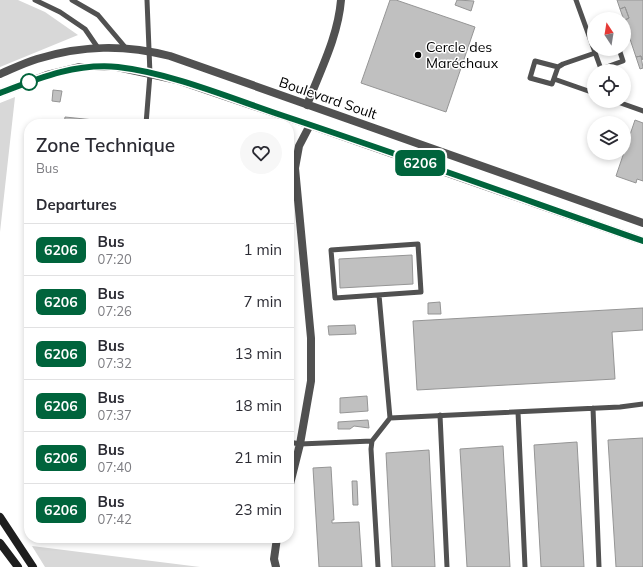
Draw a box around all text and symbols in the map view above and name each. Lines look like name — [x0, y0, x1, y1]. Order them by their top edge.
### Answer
north arrow — [587, 12, 631, 56]
map controls — [587, 12, 631, 160]
place label: Cercle des Maréchaux — [426, 38, 499, 72]
marker: Cercle des Maréchaux — [413, 50, 423, 60]
button: locate — [587, 64, 631, 108]
unlabelled marker — [20, 73, 38, 91]
street label: Boulevard Soult — [277, 73, 379, 123]
button: layers — [587, 116, 631, 160]
button: heart — [240, 132, 282, 174]
text: Zone Technique — [36, 133, 175, 157]
line badge: 6206 — [392, 150, 448, 176]
text: 6206 — [403, 154, 437, 172]
text: Bus — [36, 160, 59, 176]
text: Departures — [36, 195, 117, 214]
text: Bus — [98, 232, 124, 251]
text: 1 min — [244, 240, 282, 259]
text: 6206 — [44, 241, 78, 259]
text: 07:20 — [98, 251, 132, 267]
text: Bus — [98, 284, 124, 303]
text: 7 min — [244, 292, 282, 311]
text: 6206 — [44, 293, 78, 311]
text: 07:26 — [98, 303, 132, 319]
text: Bus — [98, 336, 124, 355]
text: 13 min — [235, 344, 282, 363]
text: 6206 — [44, 345, 78, 363]
text: 07:32 — [98, 355, 132, 371]
text: Bus — [98, 388, 124, 407]
text: 18 min — [235, 396, 282, 415]
text: 6206 — [44, 397, 78, 415]
text: 07:37 — [98, 407, 132, 423]
text: Bus — [98, 440, 124, 459]
text: 21 min — [235, 448, 282, 467]
text: 6206 — [44, 449, 78, 467]
text: 07:40 — [98, 459, 132, 475]
text: Bus — [98, 492, 124, 511]
text: 23 min — [235, 500, 282, 519]
text: 6206 — [44, 501, 78, 519]
text: 07:42 — [98, 511, 132, 527]

